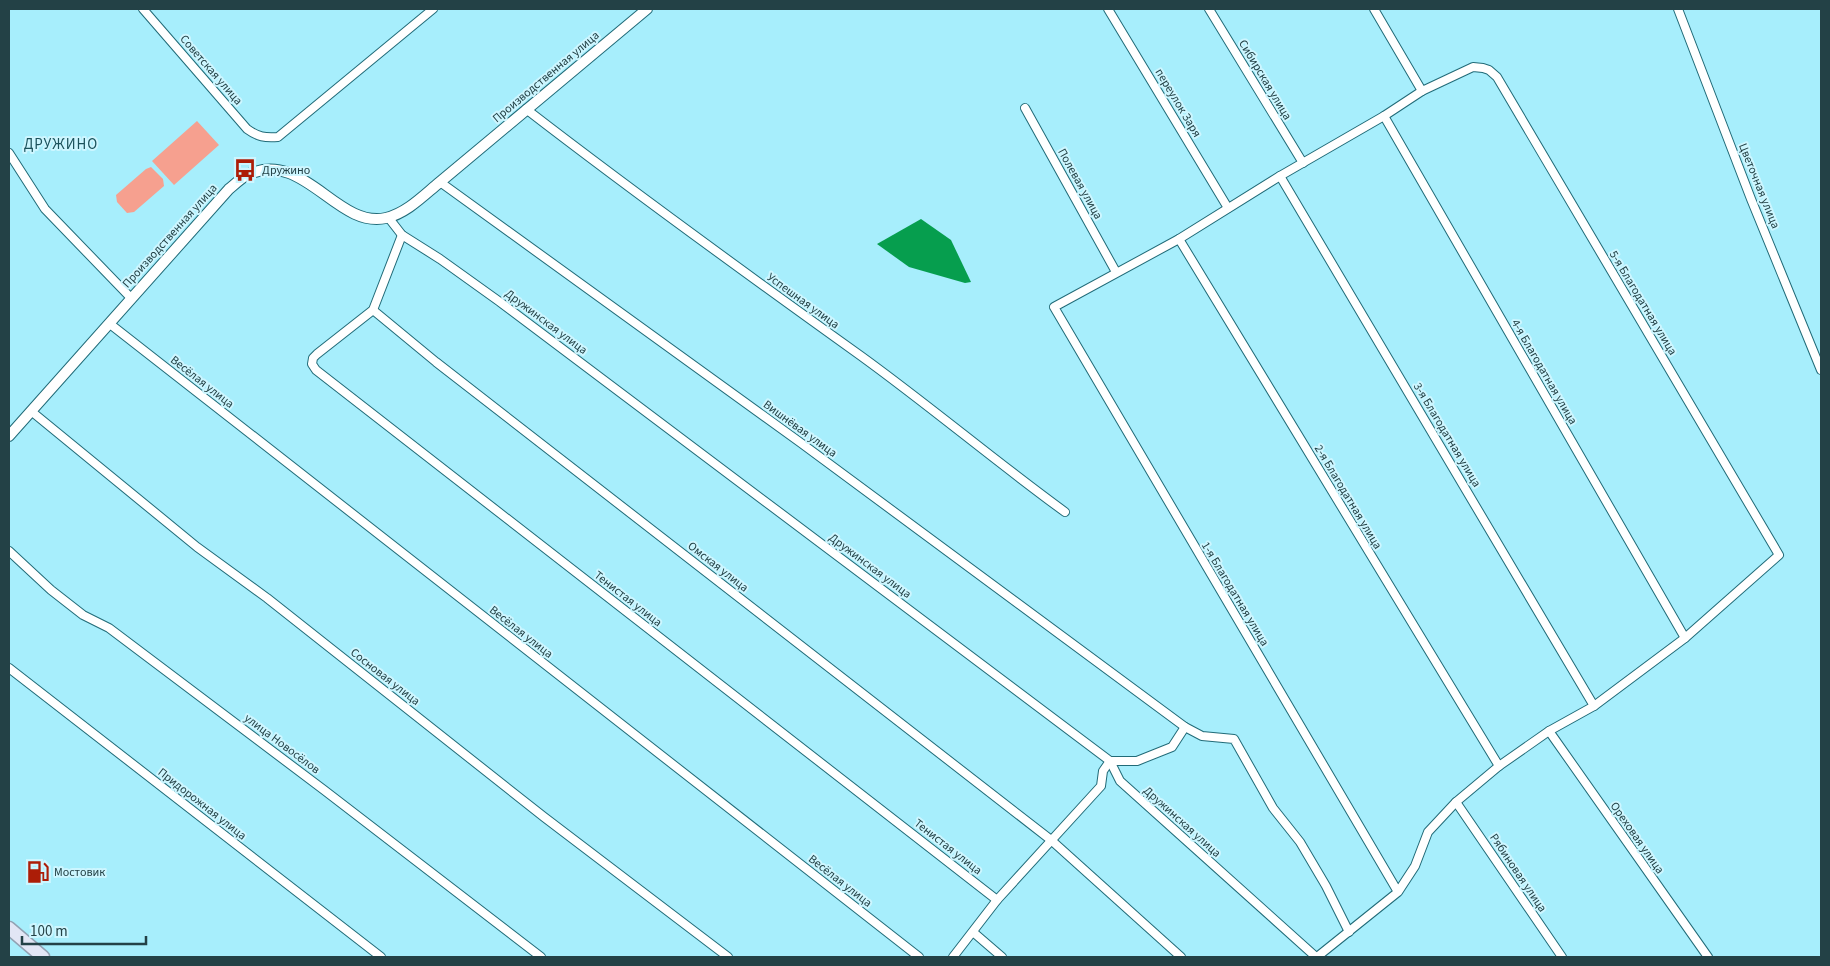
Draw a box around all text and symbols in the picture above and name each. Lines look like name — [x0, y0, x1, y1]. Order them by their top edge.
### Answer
street label: Производственная улица — [489, 27, 603, 127]
street label: Советская улица — [176, 31, 246, 109]
street label: Сибирская улица — [1234, 37, 1296, 123]
street label: переулок Заря — [1151, 65, 1205, 141]
district label: ДРУЖИНО — [24, 134, 98, 155]
street label: Цветочная улица — [1734, 141, 1784, 231]
street label: Полевая улица — [1053, 145, 1107, 223]
bus stop icon: Дружино — [232, 157, 258, 183]
place label: Дружино — [262, 162, 310, 179]
street label: Производственная улица — [119, 180, 221, 292]
street label: 5-я Благодатная улица — [1605, 248, 1681, 358]
street label: Успешная улица — [763, 269, 843, 333]
street label: Дружинская улица — [501, 285, 591, 359]
street label: 4-я Благодатная улица — [1507, 316, 1581, 428]
street label: Весёлая улица — [167, 352, 237, 412]
street label: 3-я Благодатная улица — [1409, 380, 1485, 490]
street label: Вишнёвая улица — [760, 396, 840, 462]
street label: 2-я Благодатная улица — [1310, 442, 1386, 552]
street label: Дружинская улица — [825, 529, 915, 603]
street label: Омская улица — [684, 538, 752, 596]
street label: 1-я Благодатная улица — [1197, 539, 1273, 649]
street label: Тенистая улица — [591, 567, 665, 631]
street label: Весёлая улица — [486, 602, 556, 662]
street label: Сосновая улица — [347, 644, 423, 710]
street label: улица Новосёлов — [241, 710, 323, 778]
street label: Придорожная улица — [154, 764, 250, 844]
street label: Дружинская улица — [1139, 783, 1225, 861]
street label: Ореховая улица — [1606, 799, 1668, 877]
street label: Тенистая улица — [911, 815, 985, 879]
street label: Рябиновая улица — [1485, 830, 1551, 916]
street label: Весёлая улица — [805, 851, 875, 911]
fuel station icon: Мостовик — [25, 859, 51, 885]
place label: Мостовик — [54, 864, 105, 881]
scale bar — [22, 914, 146, 946]
text: 100 m — [30, 921, 68, 942]

